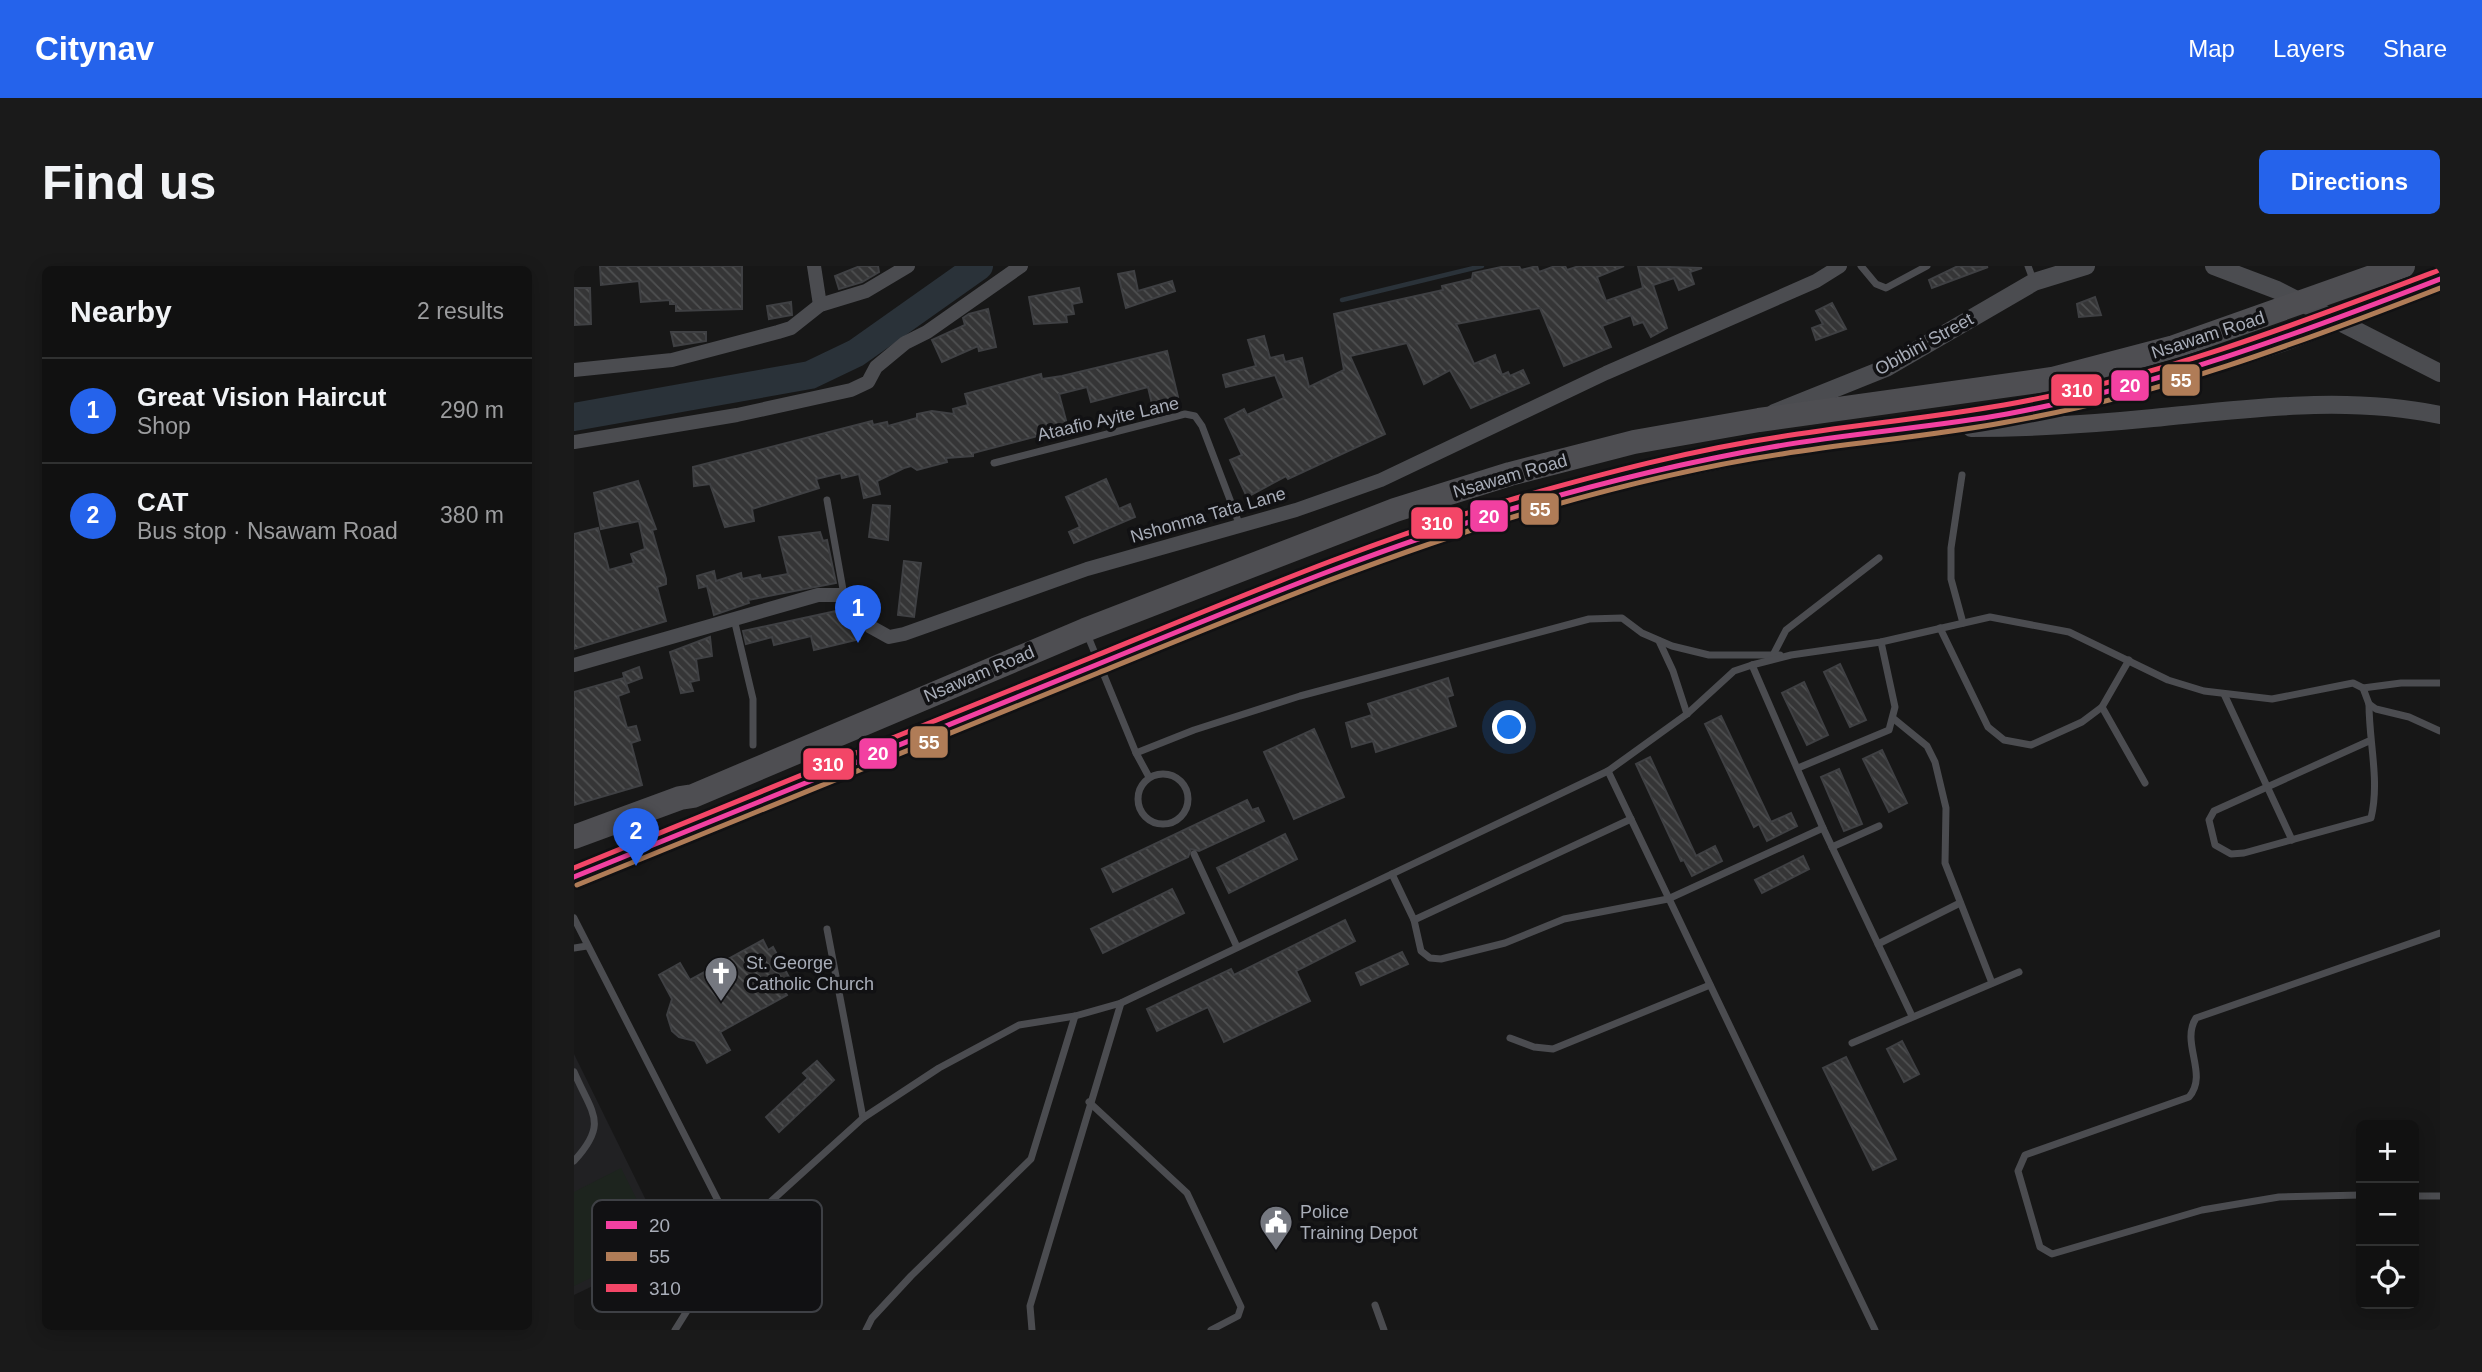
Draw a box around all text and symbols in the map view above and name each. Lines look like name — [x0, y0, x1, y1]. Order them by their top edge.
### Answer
text: Citynav — [35, 30, 154, 67]
text: Map — [2188, 35, 2235, 62]
text: Layers — [2273, 35, 2345, 62]
text: Share — [2383, 35, 2447, 62]
button: Directions — [2259, 150, 2440, 214]
text: Find us — [42, 155, 216, 209]
text: Nearby — [70, 295, 172, 328]
text: 2 results — [417, 298, 504, 324]
street label: Nsawam Road — [2149, 307, 2267, 363]
street label: Obibini Street — [1871, 309, 1977, 379]
line badge: 55 — [2161, 363, 2201, 397]
line badge: 20 — [2110, 369, 2150, 402]
text: 55 — [2170, 370, 2192, 391]
line badge: 310 — [2050, 373, 2103, 407]
text: 20 — [2119, 375, 2141, 396]
text: 310 — [2061, 380, 2093, 401]
text: Great Vision Haircut — [137, 382, 387, 412]
street label: Ataafio Ayite Lane — [1035, 393, 1181, 445]
text: 1 — [87, 397, 99, 423]
text: 290 m — [440, 397, 504, 423]
text: Shop — [137, 413, 191, 439]
street label: Nsawam Road — [1451, 450, 1569, 502]
street label: Nshonma Tata Lane — [1128, 483, 1288, 547]
text: CAT — [137, 487, 189, 517]
line badge: 55 — [1520, 492, 1560, 526]
line badge: 20 — [1469, 499, 1509, 533]
text: 55 — [1529, 499, 1551, 520]
text: 2 — [87, 502, 99, 528]
text: 380 m — [440, 502, 504, 528]
line badge: 310 — [1410, 506, 1464, 540]
text: 20 — [1478, 506, 1500, 527]
text: 310 — [1421, 513, 1453, 534]
text: Bus stop · Nsawam Road — [137, 518, 398, 544]
pin: 1 — [835, 585, 881, 643]
street label: Nsawam Road — [921, 642, 1037, 706]
your location — [1492, 710, 1526, 744]
line badge: 55 — [909, 725, 949, 759]
text: 55 — [918, 732, 940, 753]
line badge: 20 — [858, 737, 898, 770]
text: 20 — [867, 743, 889, 764]
line badge: 310 — [802, 747, 855, 781]
text: 310 — [812, 754, 844, 775]
pin: 2 — [613, 808, 659, 866]
place label: St. George Catholic Church — [746, 953, 874, 994]
church icon: St. George Catholic Church — [702, 954, 740, 1003]
map controls — [2356, 1120, 2419, 1309]
button: + — [2356, 1120, 2419, 1183]
button: − — [2356, 1183, 2419, 1246]
legend — [592, 1200, 822, 1312]
place label: Police Training Depot — [1300, 1202, 1417, 1243]
public building icon: Police Training Depot — [1257, 1203, 1295, 1252]
text: 20 — [649, 1215, 670, 1236]
text: 55 — [649, 1246, 670, 1267]
button: locate — [2356, 1246, 2419, 1309]
text: 310 — [649, 1278, 681, 1299]

